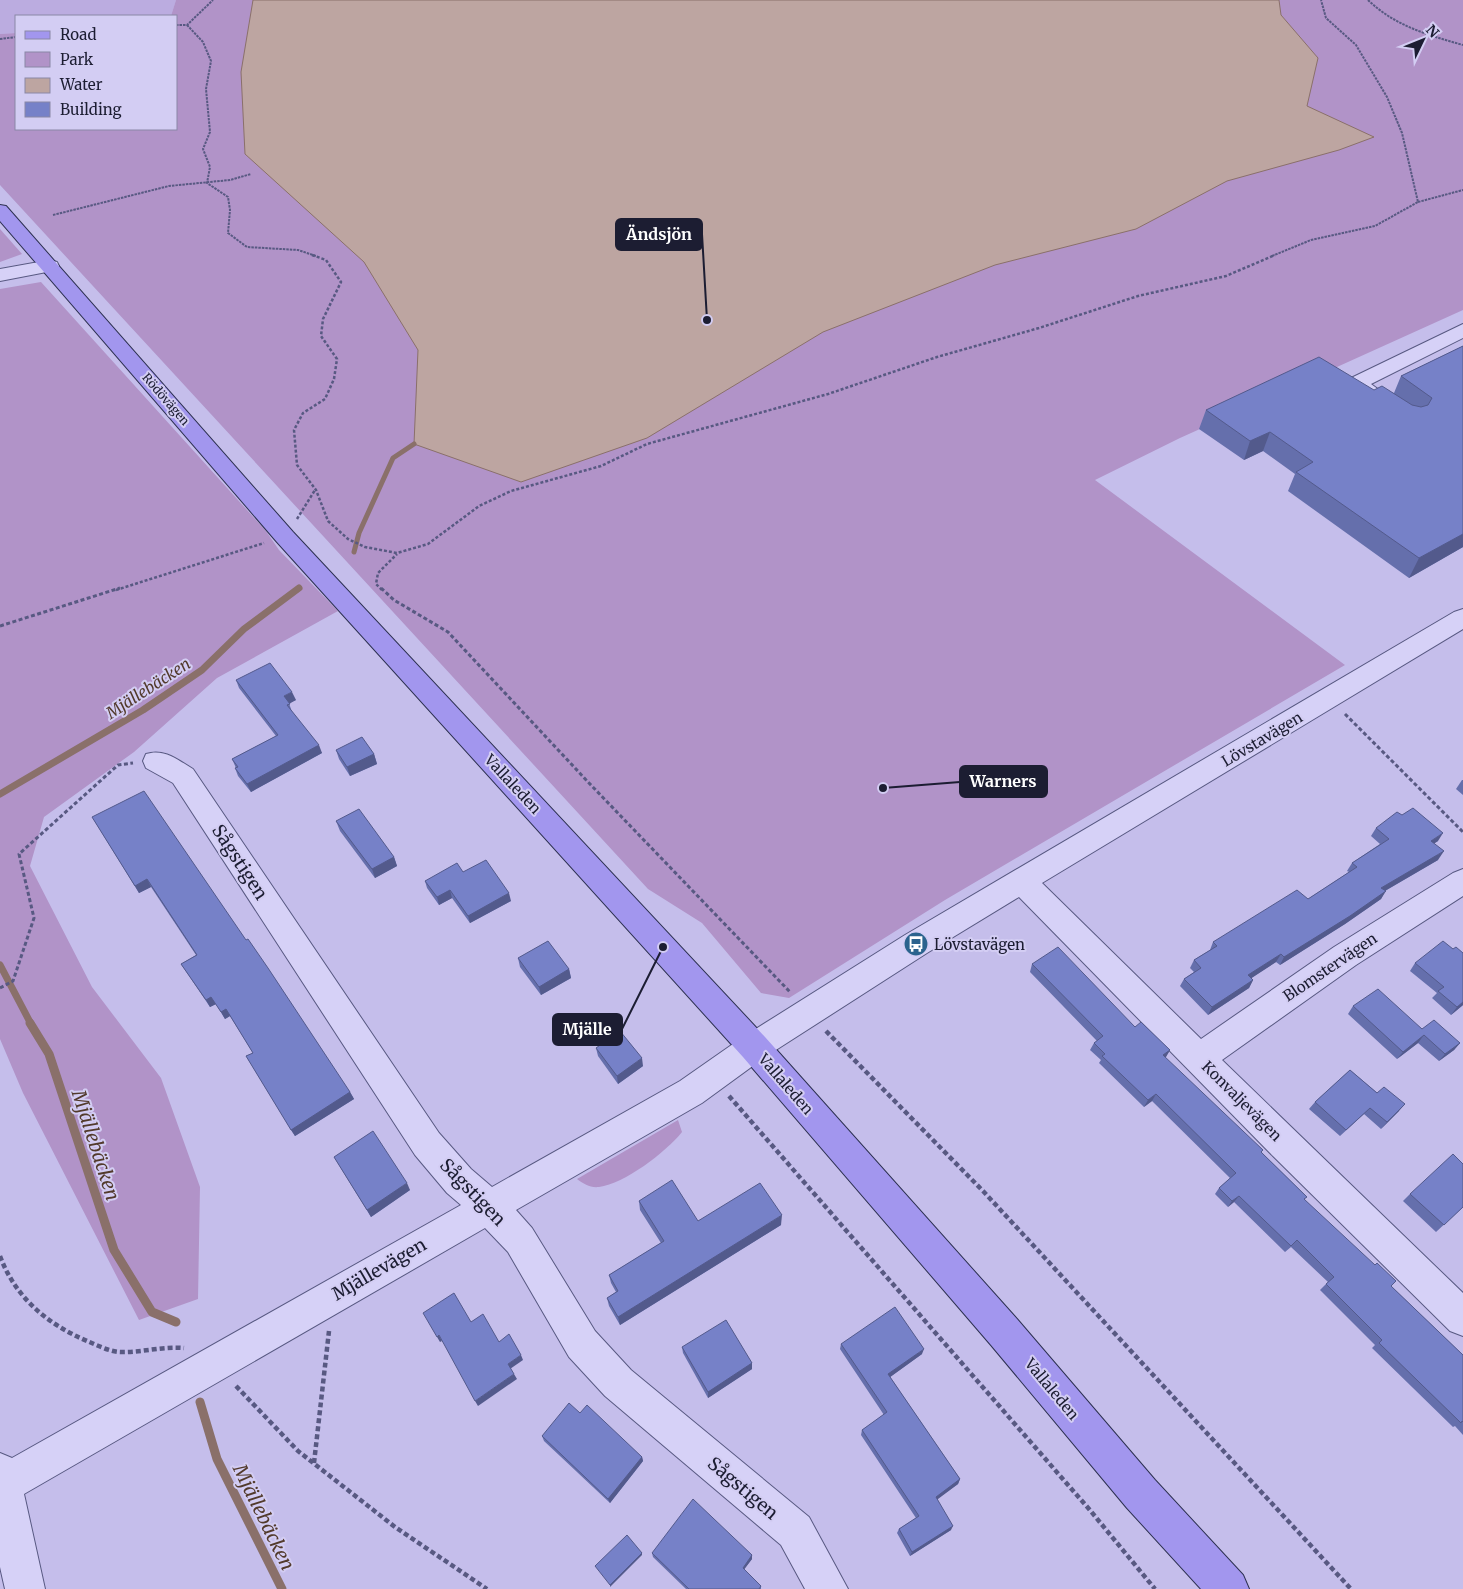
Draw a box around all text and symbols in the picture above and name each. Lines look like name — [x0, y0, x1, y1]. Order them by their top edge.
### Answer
legend — [15, 15, 178, 130]
north arrow — [1398, 15, 1448, 65]
text: N — [1422, 21, 1443, 41]
text: Road — [60, 25, 96, 44]
text: Park — [60, 50, 94, 69]
text: Water — [59, 75, 103, 94]
text: Building — [60, 100, 122, 119]
callout: Ändsjön — [616, 219, 702, 250]
text: Ändsjön — [625, 224, 692, 244]
street label: Rödövägen — [139, 370, 193, 428]
water label: Mjällebäcken — [101, 653, 194, 723]
street label: Lövstavägen — [1218, 707, 1306, 771]
street label: Vallaleden — [480, 750, 545, 818]
callout: Warners — [960, 766, 1047, 797]
text: Warners — [968, 771, 1037, 791]
street label: Sågstigen — [207, 820, 273, 904]
street label: Blomstervägen — [1279, 929, 1381, 1005]
bus stop icon: Lövstavägen — [903, 931, 929, 957]
place label: Lövstavägen — [934, 935, 1025, 954]
callout: Mjälle — [553, 1014, 622, 1045]
text: Mjälle — [562, 1019, 612, 1039]
street label: Vallaleden — [754, 1049, 818, 1118]
street label: Konvaljevägen — [1198, 1057, 1286, 1145]
water label: Mjällebäcken — [66, 1086, 125, 1203]
street label: Sågstigen — [435, 1153, 511, 1231]
street label: Mjällevägen — [328, 1233, 430, 1305]
street label: Vallaleden — [1020, 1354, 1083, 1424]
street label: Sågstigen — [703, 1452, 783, 1524]
water label: Mjällebäcken — [228, 1459, 300, 1574]

